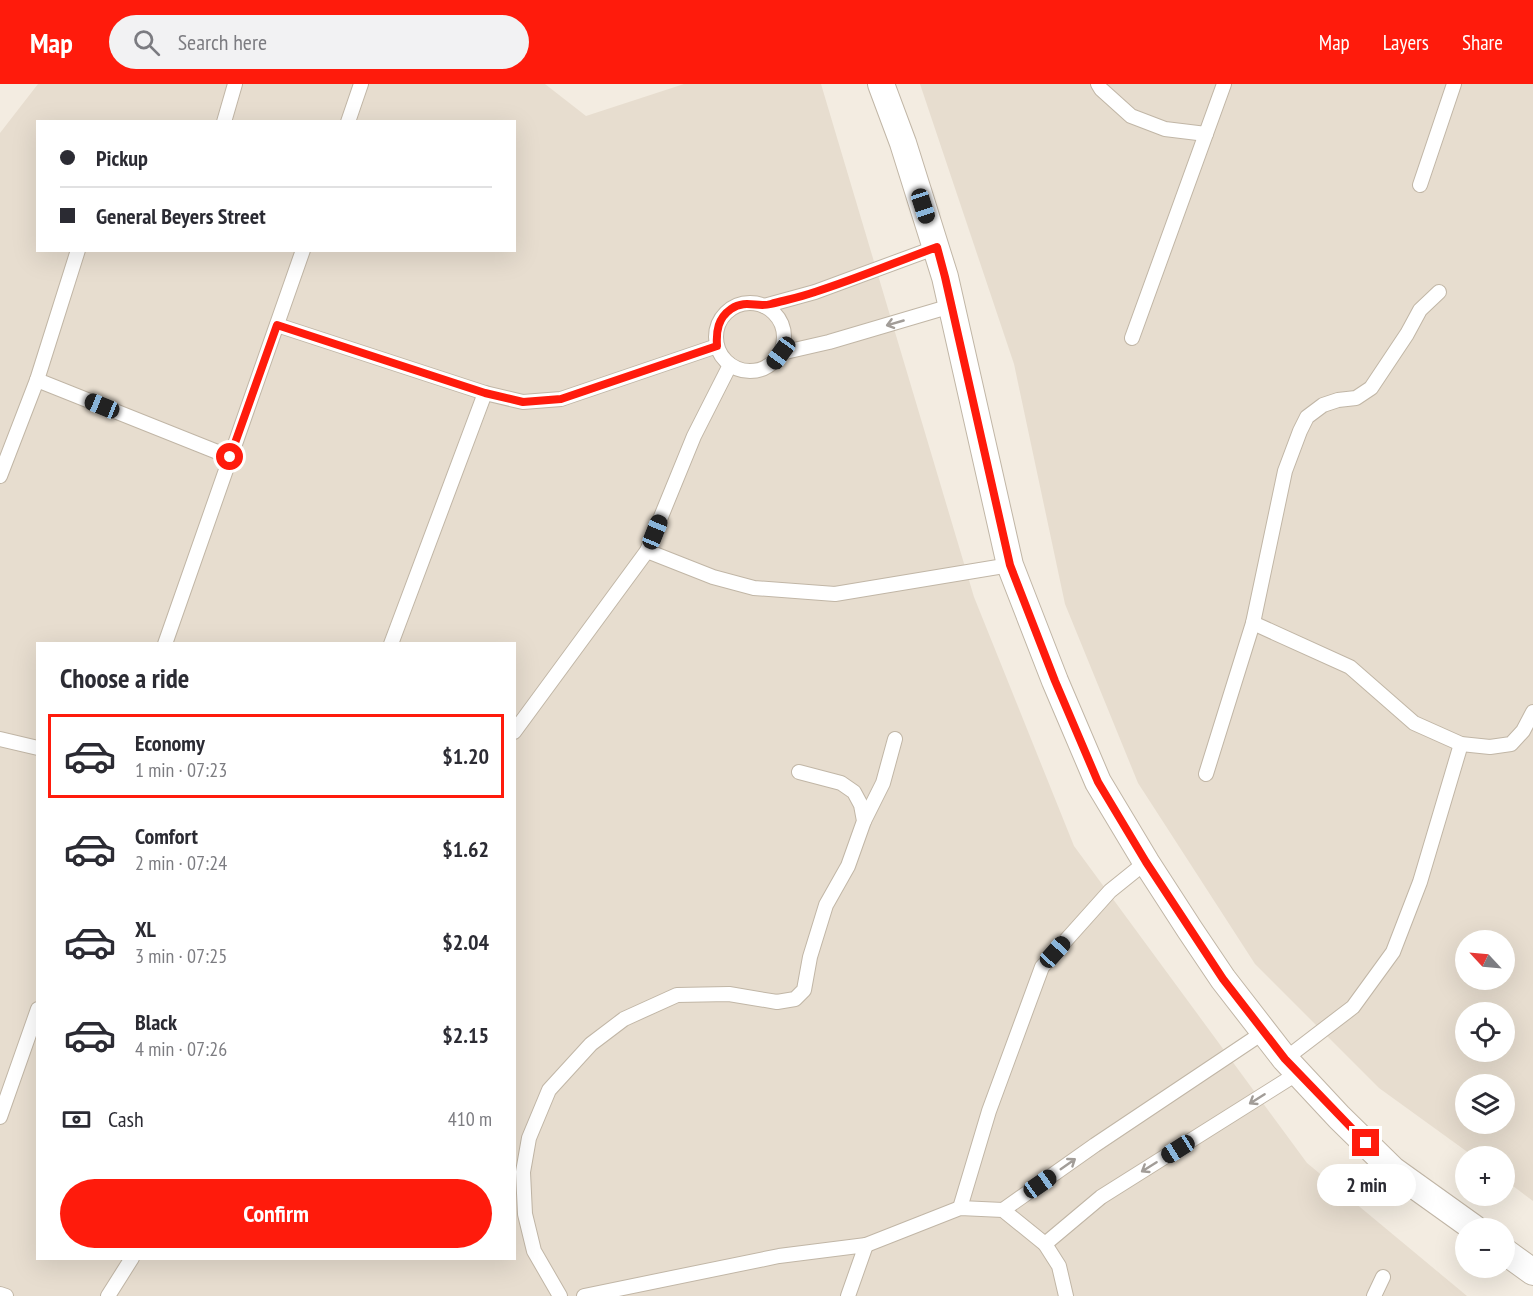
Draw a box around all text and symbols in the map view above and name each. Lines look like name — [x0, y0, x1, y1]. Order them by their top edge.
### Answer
search box — [109, 15, 529, 69]
text: Map — [30, 24, 73, 61]
icon: search — [130, 26, 163, 59]
text: Search here — [178, 28, 267, 56]
text: Map — [1319, 29, 1350, 56]
text: Layers — [1383, 29, 1429, 56]
text: Share — [1462, 29, 1503, 56]
text: Pickup — [96, 144, 148, 172]
car — [909, 186, 937, 226]
text: General Beyers Street — [96, 202, 266, 230]
one-way arrow — [886, 318, 905, 329]
car — [763, 333, 799, 373]
car — [82, 391, 122, 421]
route start — [216, 443, 243, 470]
car — [640, 512, 670, 552]
text: Choose a ride — [60, 661, 189, 695]
icon: car — [63, 729, 117, 783]
text: Economy — [135, 729, 205, 757]
text: $1.20 — [442, 742, 489, 770]
text: 1 min · 07:23 — [135, 757, 227, 783]
icon: car — [63, 822, 117, 876]
text: Comfort — [135, 822, 198, 850]
text: $1.62 — [442, 835, 489, 863]
text: 2 min · 07:24 — [135, 850, 227, 876]
icon: car — [63, 915, 117, 969]
text: XL — [135, 915, 156, 943]
text: $2.04 — [442, 928, 489, 956]
north arrow — [1455, 930, 1515, 990]
map controls — [1455, 930, 1515, 1278]
car — [1036, 933, 1074, 971]
text: 3 min · 07:25 — [135, 943, 227, 969]
button: locate — [1455, 1002, 1515, 1062]
icon: car — [63, 1008, 117, 1062]
text: Black — [135, 1008, 177, 1036]
text: $2.15 — [442, 1021, 489, 1049]
text: 4 min · 07:26 — [135, 1036, 227, 1062]
button: layers — [1455, 1074, 1515, 1134]
one-way arrow — [1249, 1094, 1266, 1106]
icon: cash — [60, 1103, 93, 1136]
text: Cash — [108, 1105, 144, 1133]
text: 410 m — [448, 1106, 492, 1132]
route end — [1352, 1129, 1379, 1156]
car — [1158, 1132, 1198, 1166]
button: + — [1455, 1146, 1515, 1206]
one-way arrow — [1059, 1158, 1076, 1170]
one-way arrow — [1141, 1162, 1158, 1174]
callout: 2 min — [1316, 1164, 1416, 1206]
car — [1020, 1166, 1060, 1202]
text: 2 min — [1346, 1172, 1387, 1198]
button: Confirm — [60, 1179, 492, 1248]
button: − — [1455, 1218, 1515, 1278]

